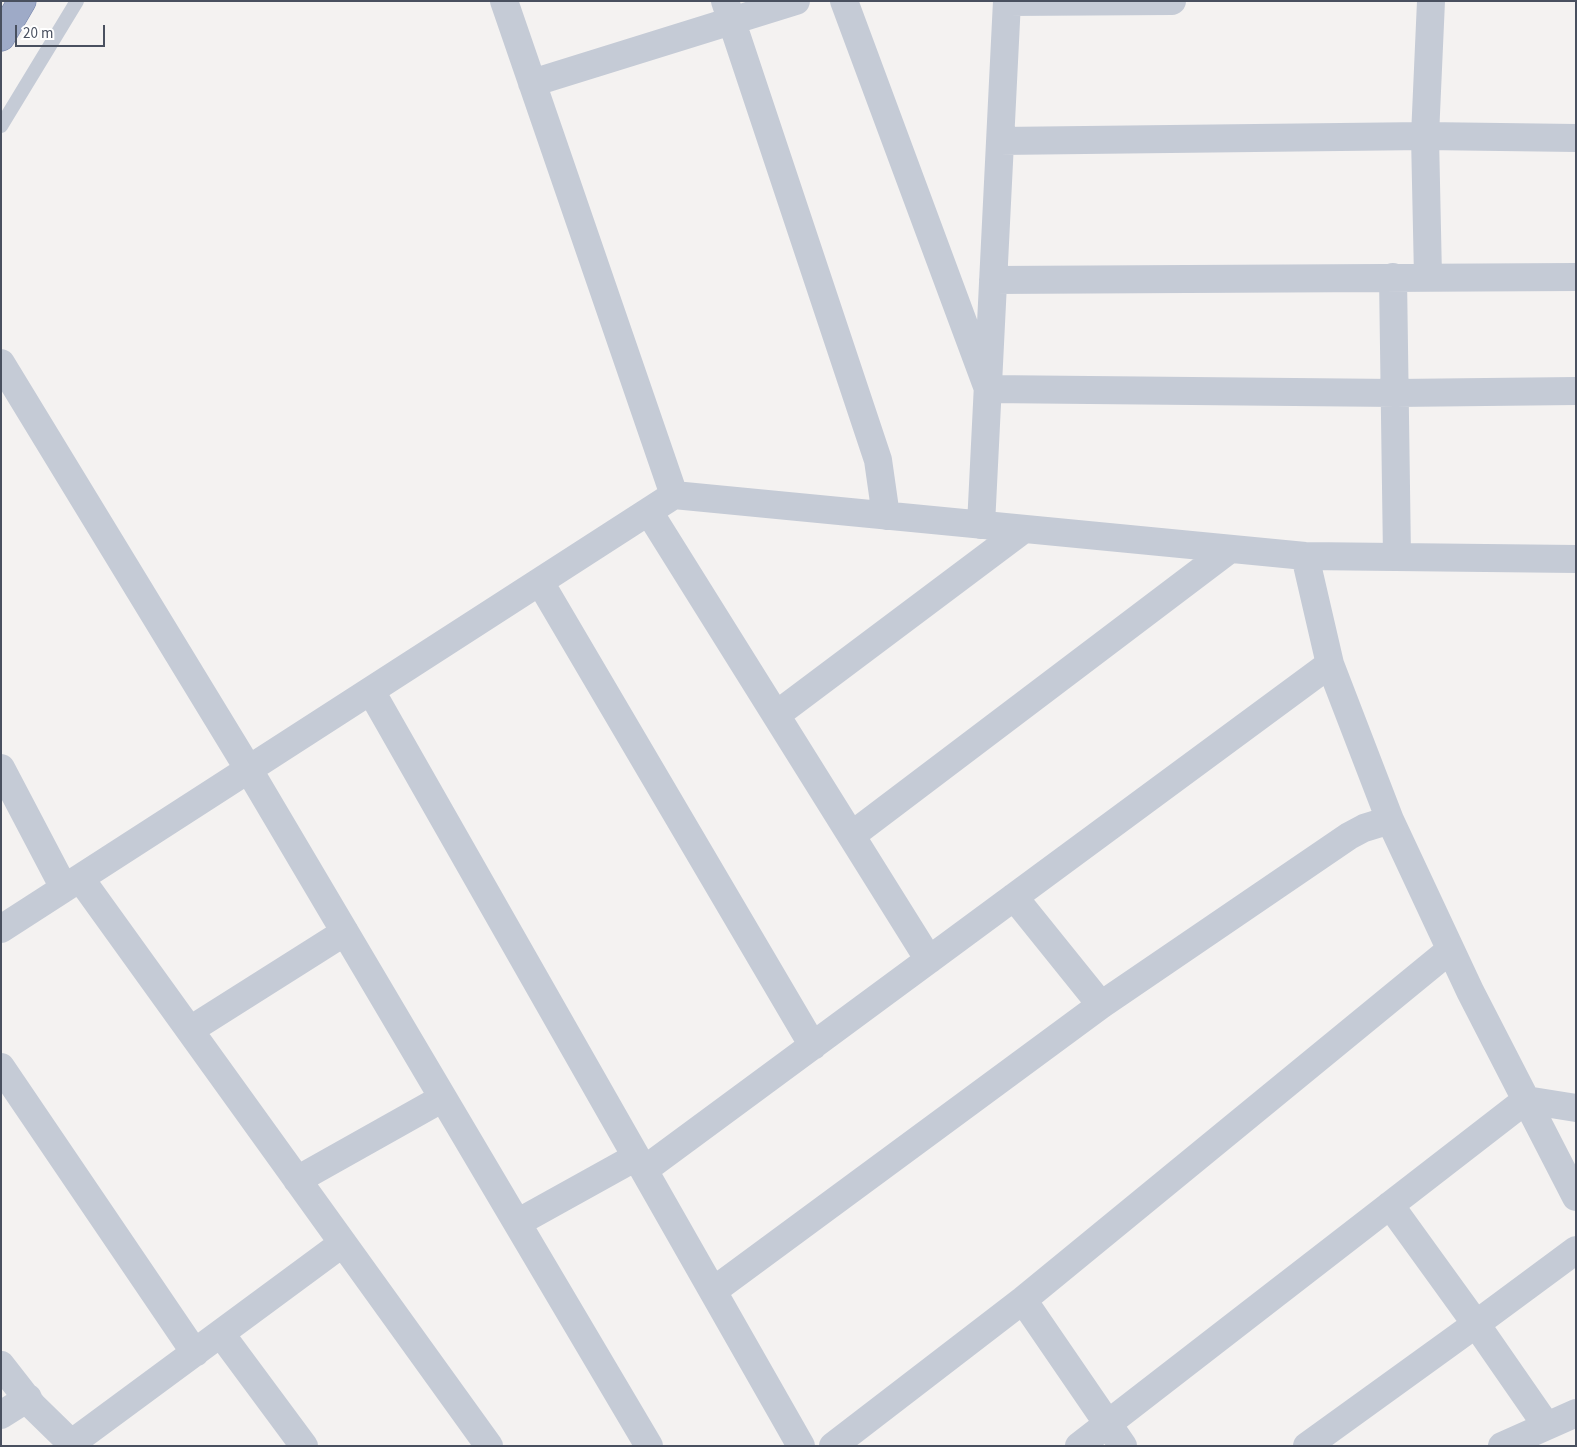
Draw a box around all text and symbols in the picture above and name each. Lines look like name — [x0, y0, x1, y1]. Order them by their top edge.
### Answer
scale bar — [18, 15, 108, 47]
text: 20 m — [23, 23, 53, 44]

